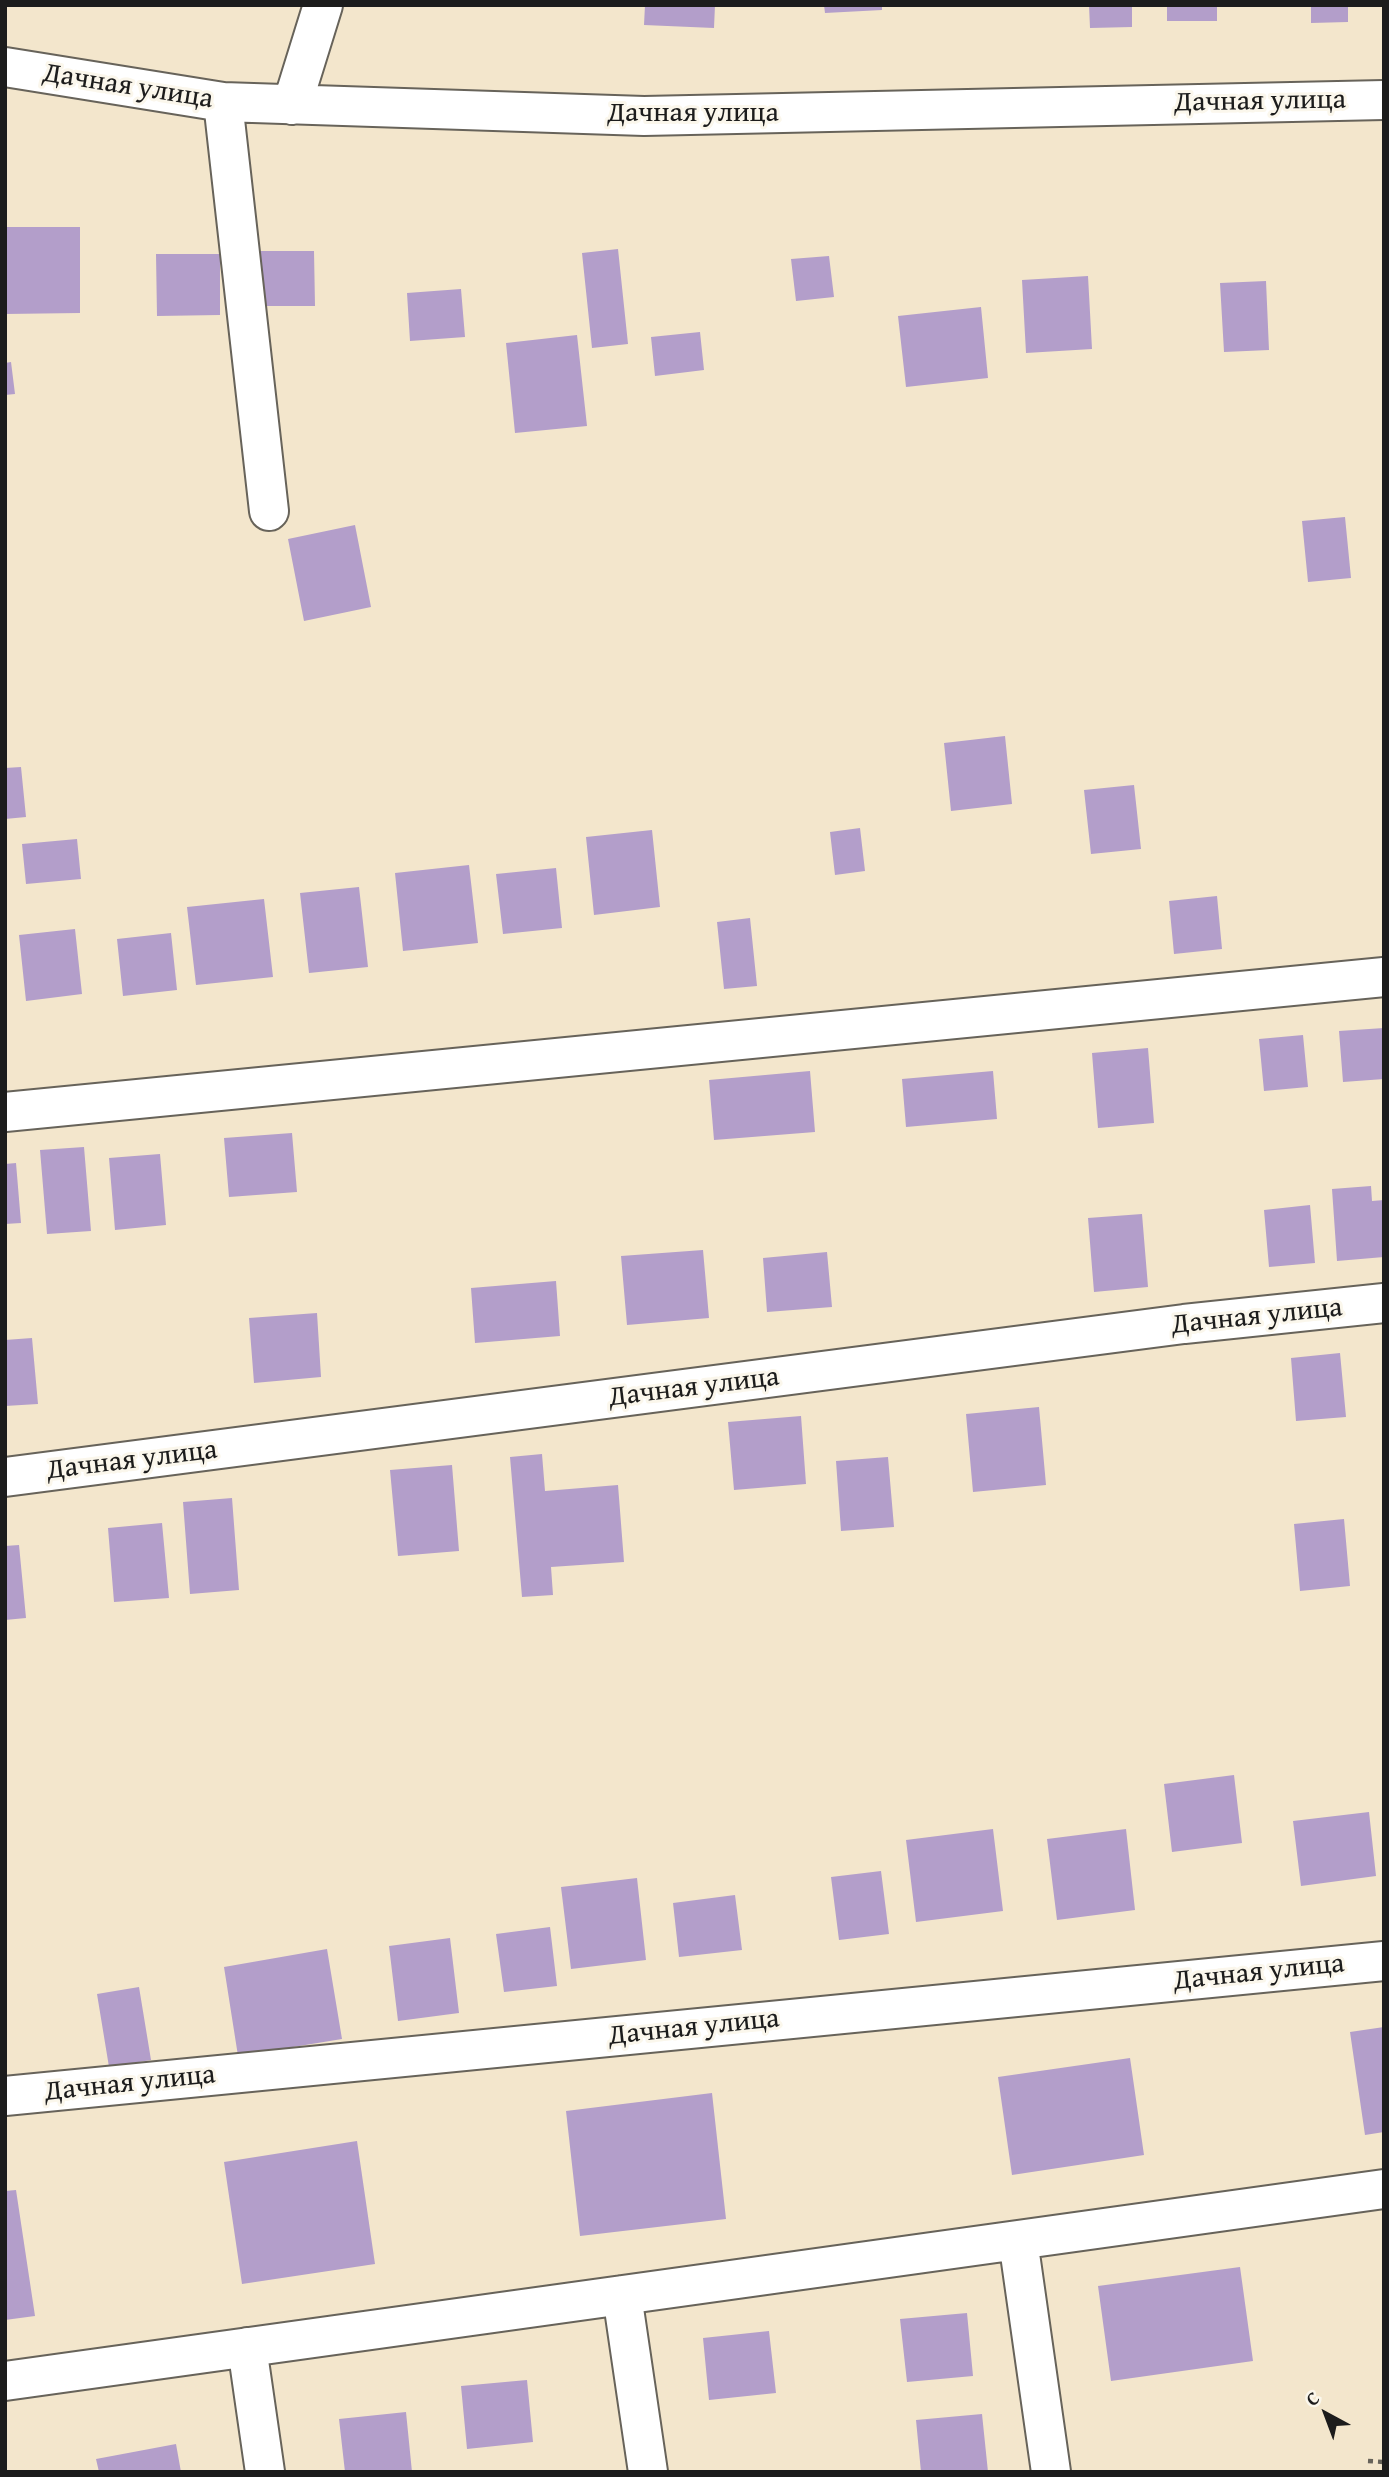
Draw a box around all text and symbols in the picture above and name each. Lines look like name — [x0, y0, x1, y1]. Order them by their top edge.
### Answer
street label: Дачная улица — [41, 57, 215, 117]
street label: Дачная улица — [1174, 84, 1346, 120]
street label: Дачная улица — [607, 97, 779, 131]
street label: Дачная улица — [1170, 1291, 1344, 1343]
street label: Дачная улица — [607, 1361, 781, 1415]
street label: Дачная улица — [45, 1434, 219, 1488]
street label: Дачная улица — [1172, 1947, 1346, 1999]
street label: Дачная улица — [607, 2002, 781, 2054]
street label: Дачная улица — [43, 2058, 217, 2110]
north arrow — [1291, 2379, 1361, 2449]
text: С — [1299, 2384, 1325, 2412]

